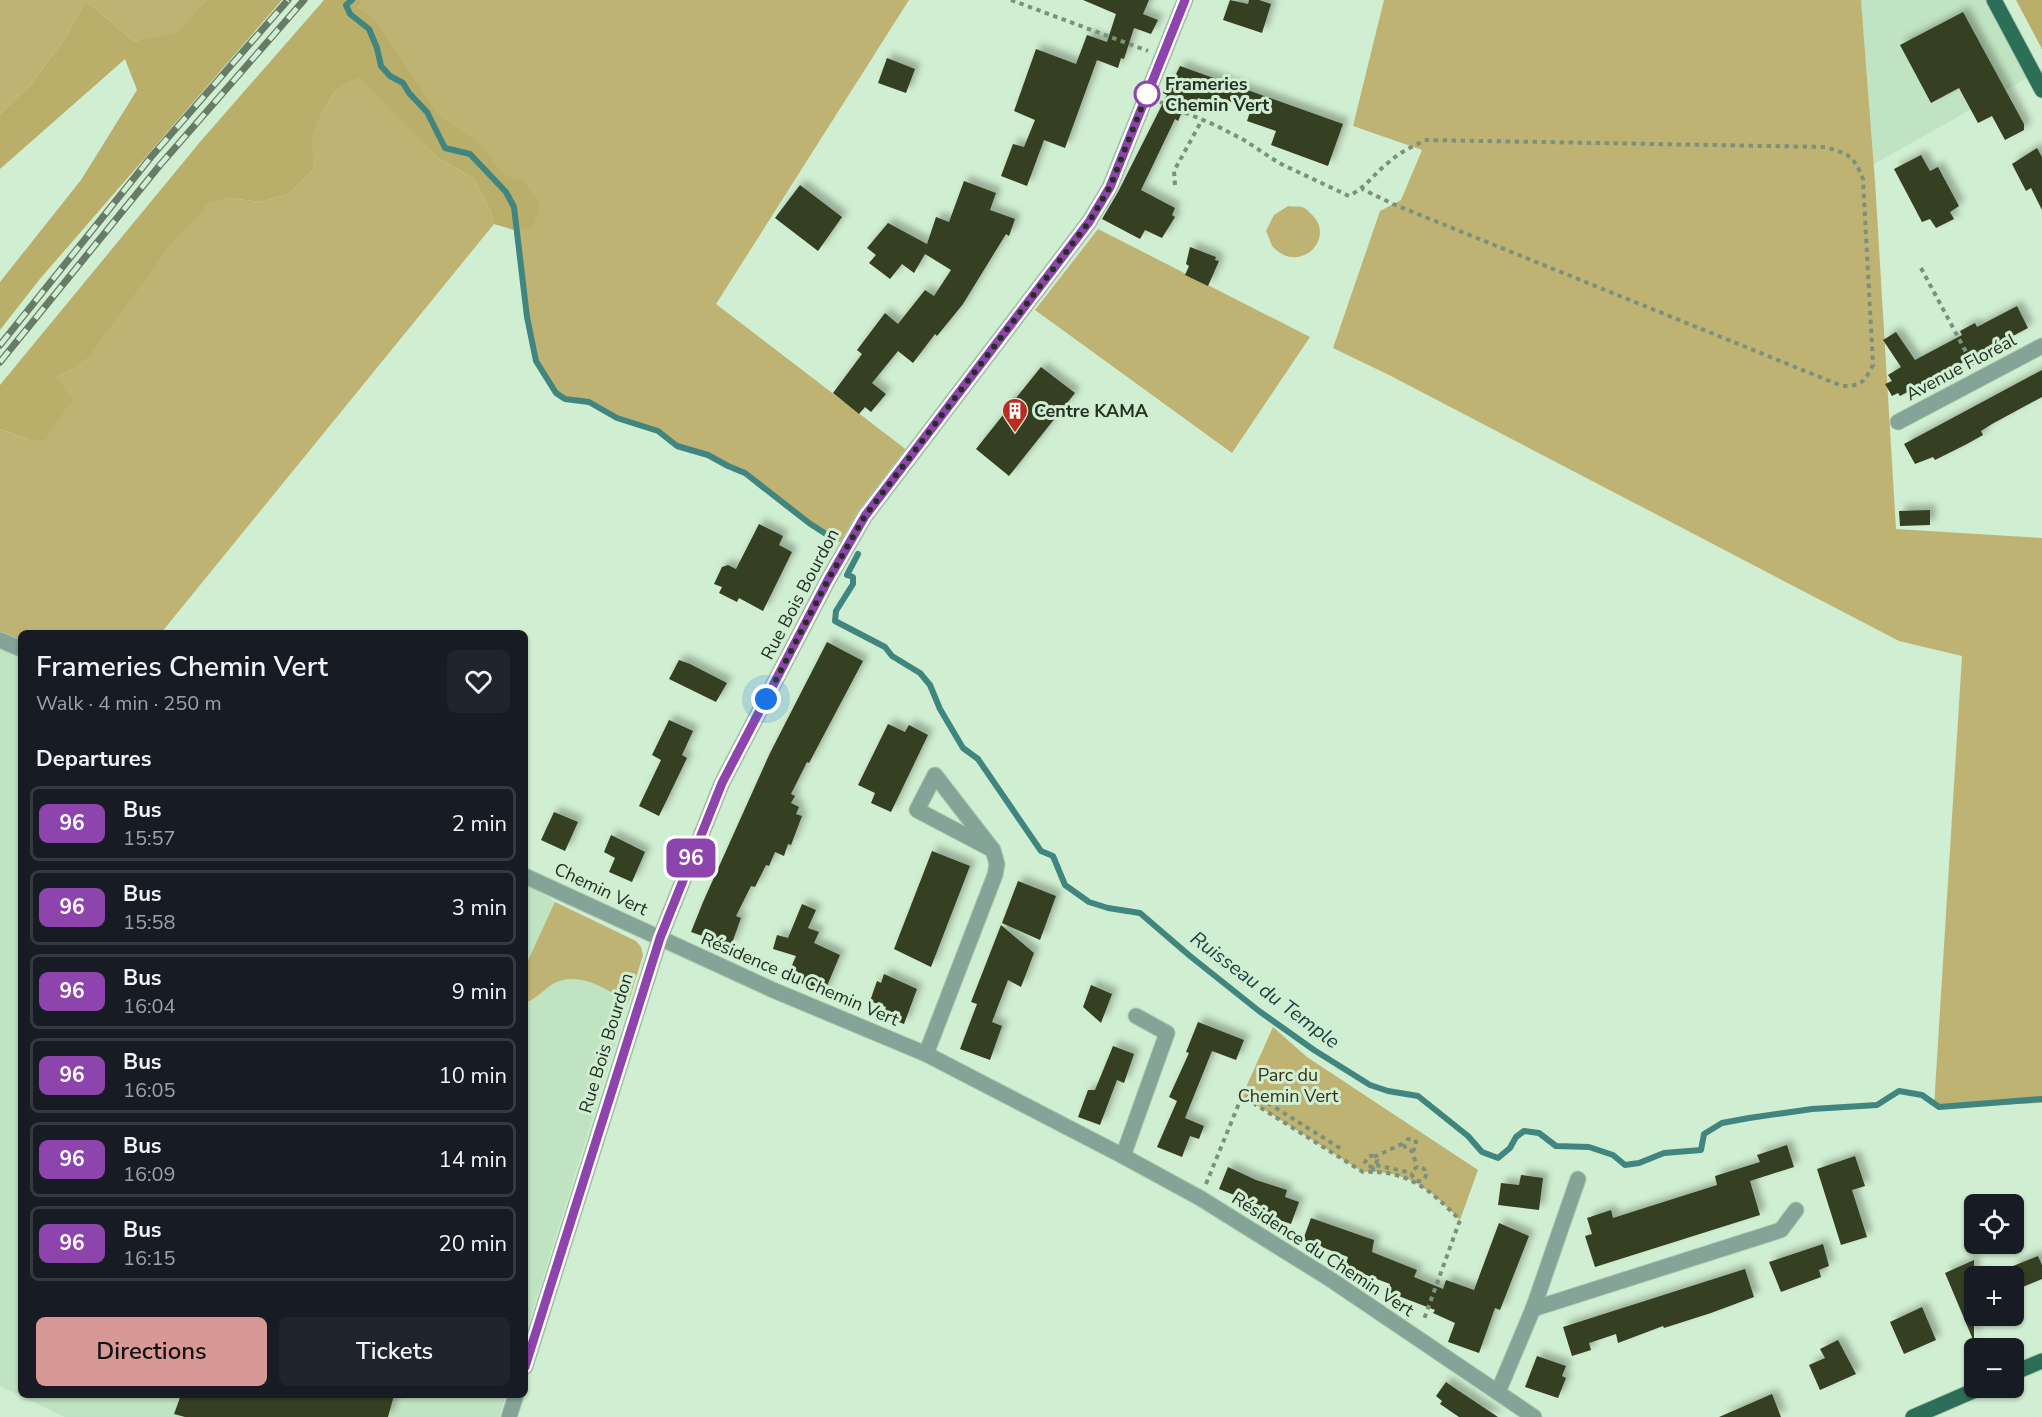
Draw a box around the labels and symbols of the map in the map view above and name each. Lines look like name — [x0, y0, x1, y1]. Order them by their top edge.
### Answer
place label: Frameries Chemin Vert — [1165, 72, 1269, 117]
marker: Frameries Chemin Vert — [1134, 81, 1160, 107]
street label: Avenue Floréal — [1902, 328, 2021, 406]
building icon: Centre KAMA — [1000, 396, 1030, 434]
place label: Centre KAMA — [1034, 399, 1149, 423]
street label: Rue Bois Bourdon — [755, 524, 845, 664]
your location — [751, 684, 781, 714]
line badge: 96 — [664, 838, 718, 878]
street label: Chemin Vert — [550, 857, 652, 921]
water label: Ruisseau du Temple — [1185, 925, 1345, 1055]
street label: Résidence du Chemin Vert — [697, 926, 903, 1032]
street label: Rue Bois Bourdon — [573, 970, 639, 1116]
park label: Parc du Chemin Vert — [1238, 1063, 1339, 1108]
street label: Résidence du Chemin Vert — [1227, 1186, 1419, 1322]

